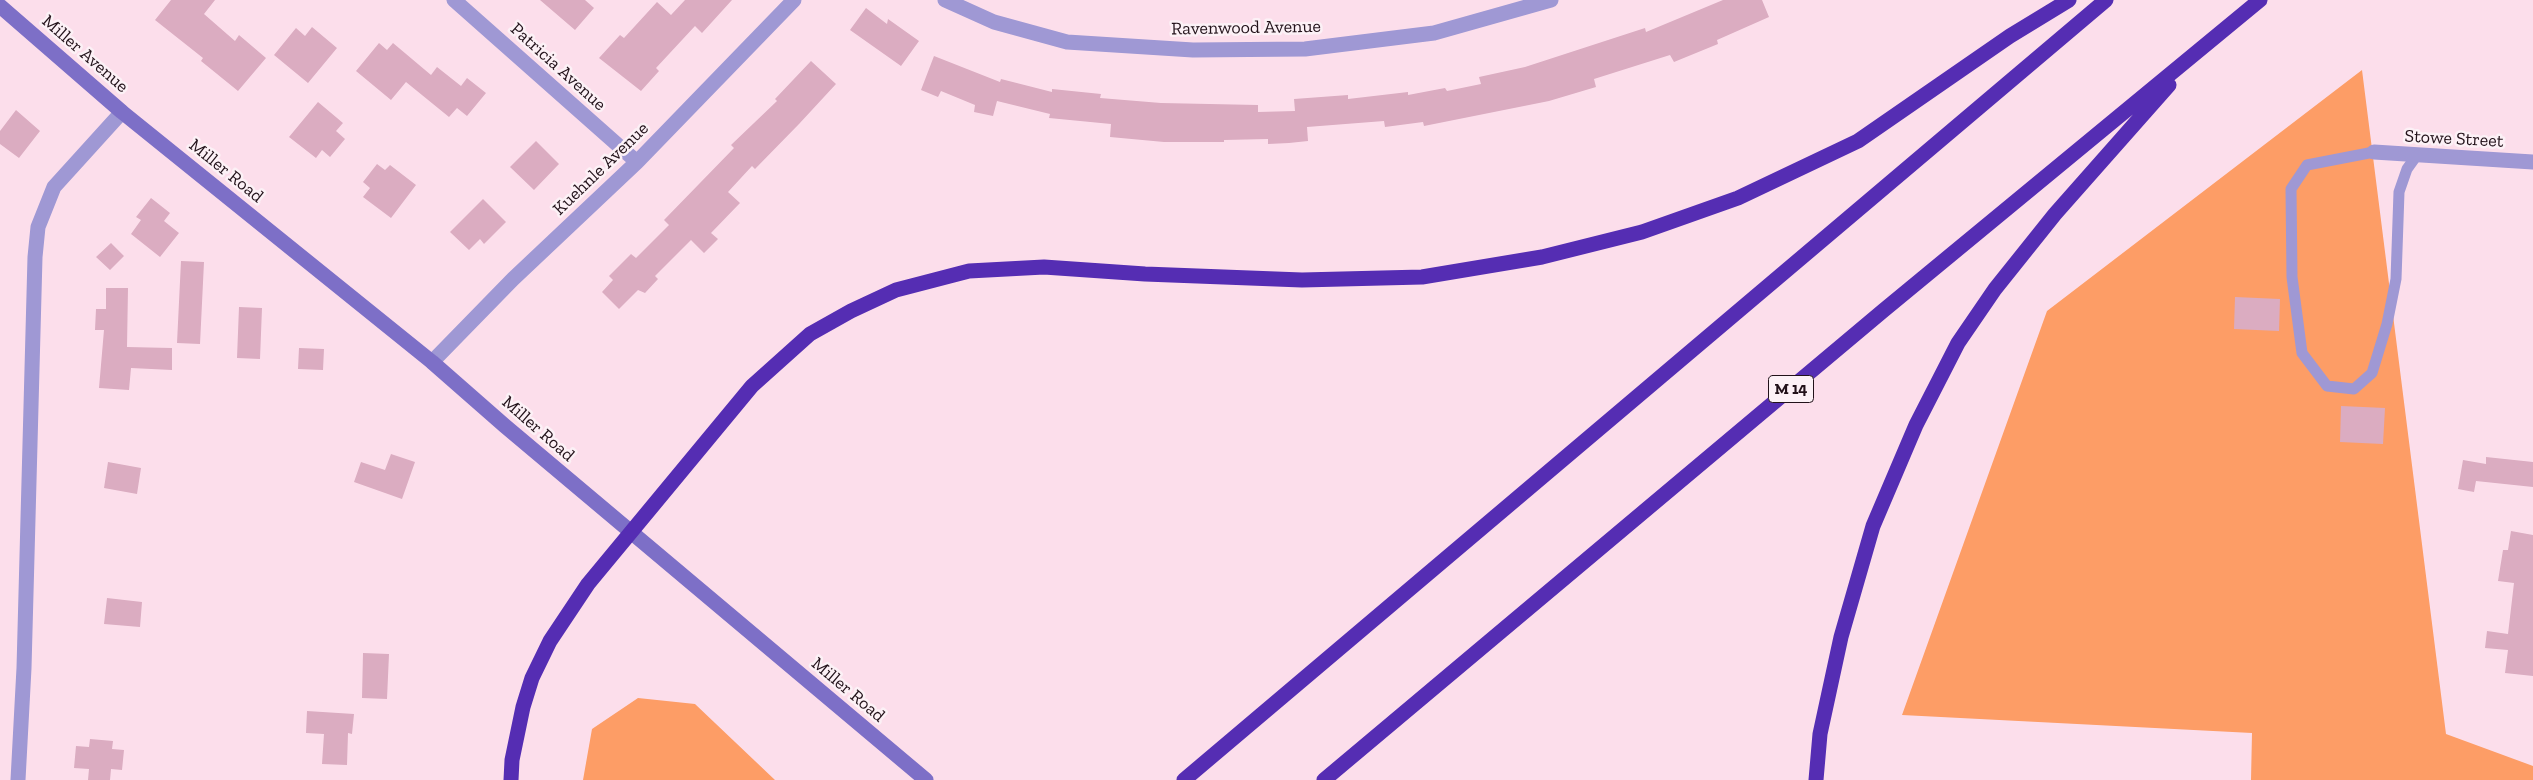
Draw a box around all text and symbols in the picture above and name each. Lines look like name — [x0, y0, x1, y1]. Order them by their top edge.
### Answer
street label: Miller Avenue — [37, 11, 133, 97]
street label: Ravenwood Avenue — [1171, 16, 1321, 40]
street label: Patricia Avenue — [506, 18, 610, 116]
street label: Kuehnle Avenue — [549, 118, 653, 220]
street label: Stowe Street — [2404, 126, 2504, 152]
street label: Miller Road — [185, 135, 267, 207]
road number: M 14 — [1768, 376, 1814, 402]
street label: Miller Road — [497, 392, 579, 466]
street label: Miller Road — [807, 653, 889, 727]

